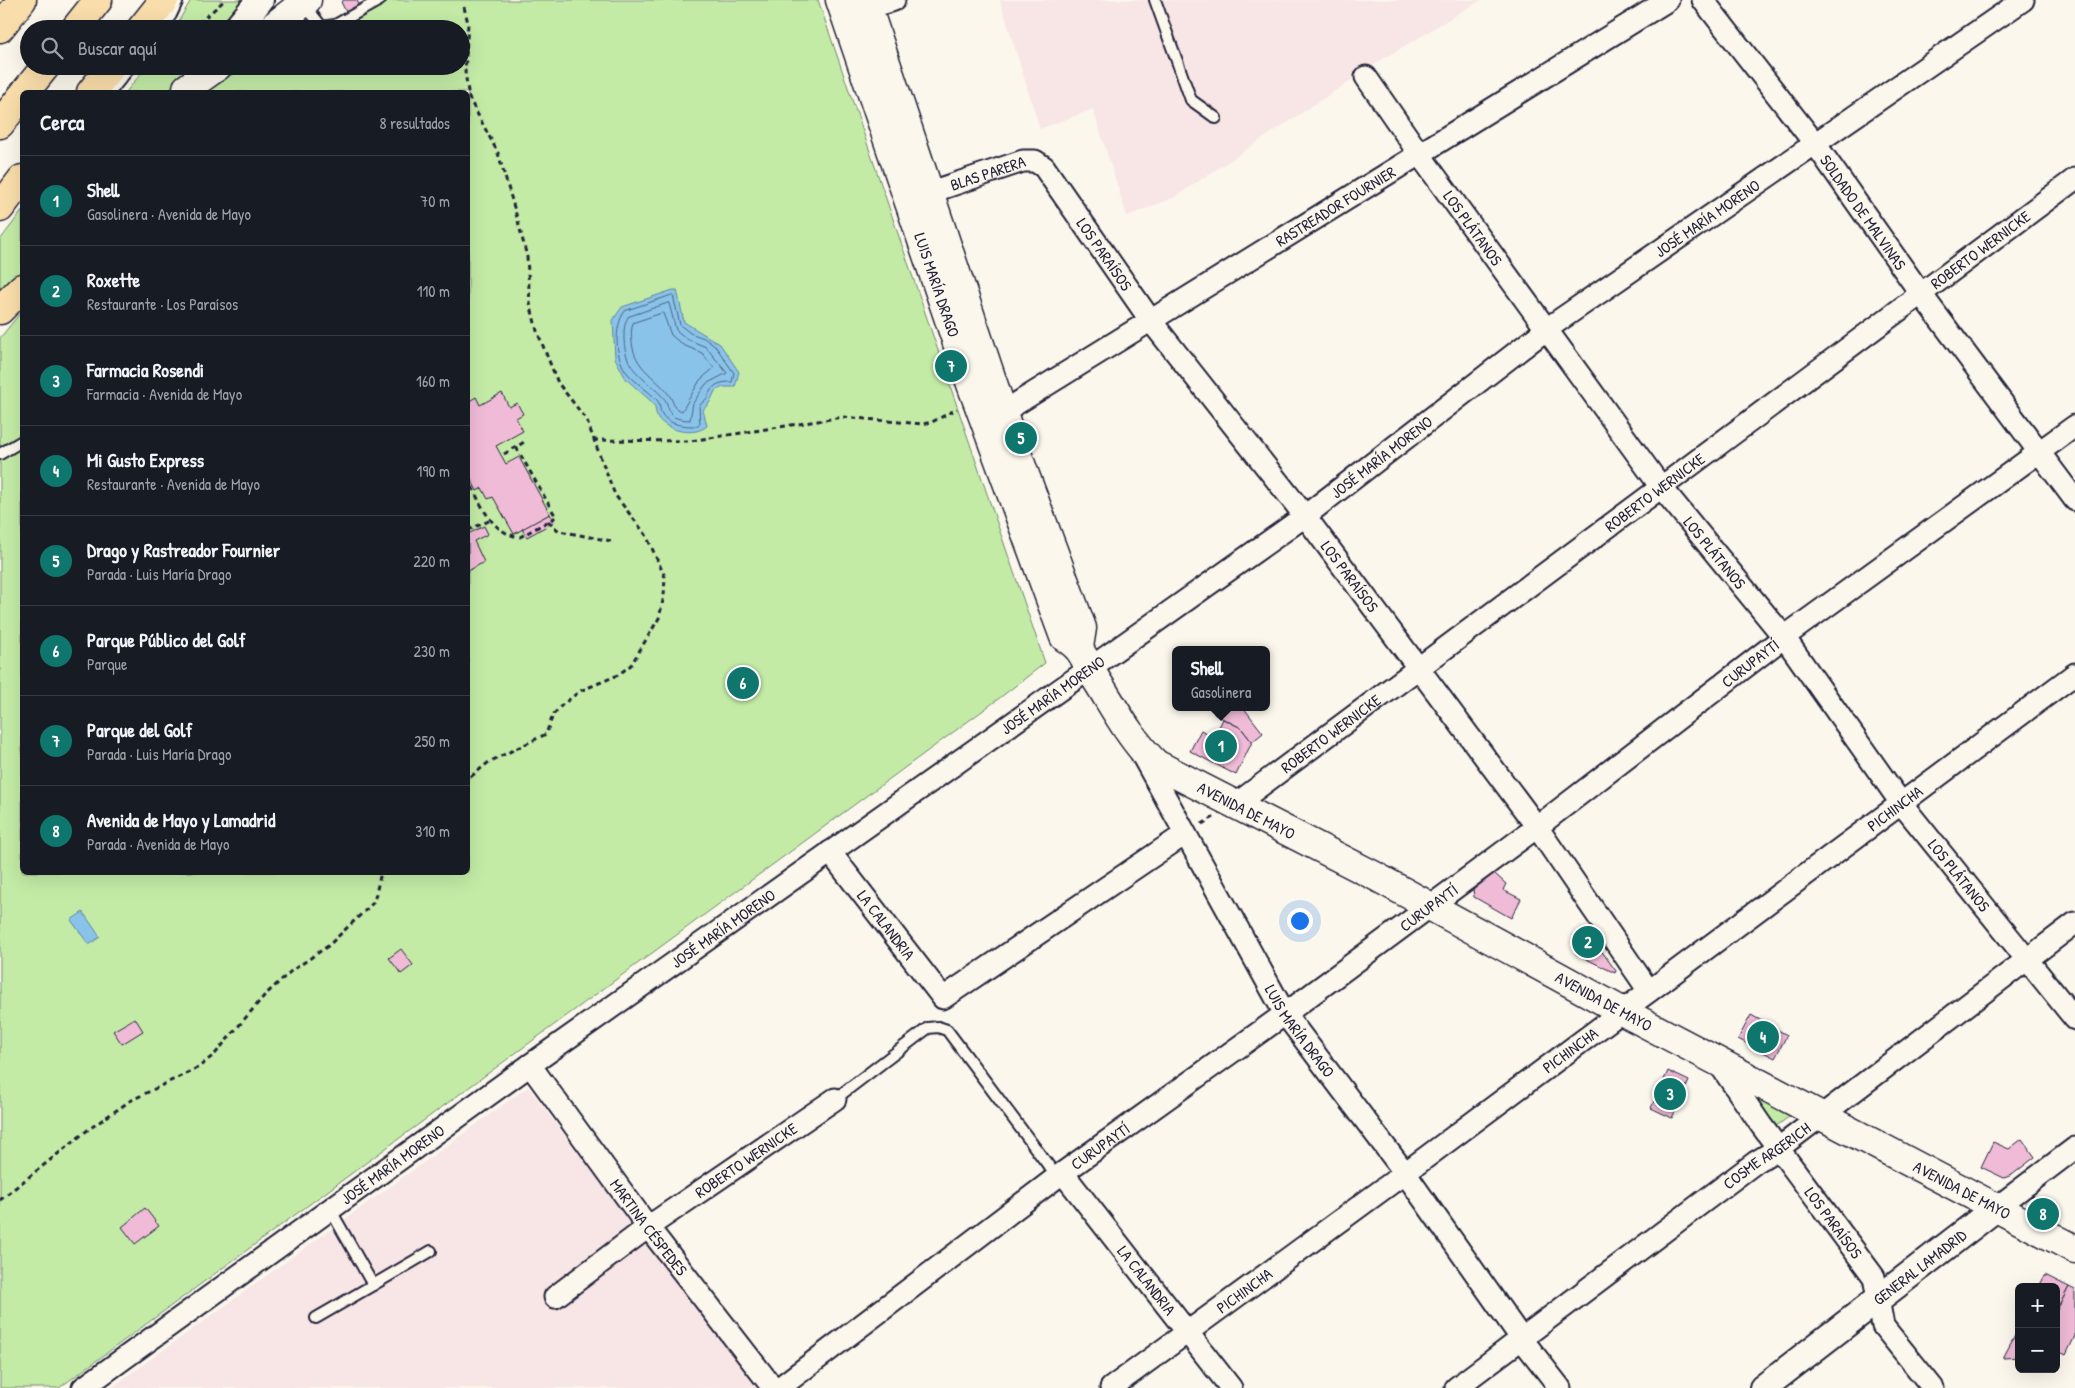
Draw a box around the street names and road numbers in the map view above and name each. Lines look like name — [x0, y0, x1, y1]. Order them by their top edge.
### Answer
street label: BLAS PARERA — [947, 150, 1028, 196]
street label: SOLDADO DE MALVINAS — [1815, 150, 1912, 275]
street label: RASTREADOR FOURNIER — [1271, 161, 1399, 252]
street label: JOSÉ MARÍA MORENO — [1650, 174, 1764, 262]
street label: LOS PLÁTANOS — [1438, 186, 1508, 270]
street label: ROBERTO WERNICKE — [1926, 205, 2035, 294]
street label: LOS PARAÍSOS — [1072, 213, 1138, 295]
street label: LUIS MARÍA DRAGO — [909, 230, 965, 340]
street label: JOSÉ MARÍA MORENO — [1326, 410, 1437, 503]
street label: ROBERTO WERNICKE — [1600, 448, 1709, 537]
street label: LOS PLÁTANOS — [1679, 512, 1751, 594]
street label: LOS PARAÍSOS — [1316, 536, 1384, 617]
street label: CURUPAYTÍ — [1717, 634, 1784, 692]
street label: JOSÉ MARÍA MORENO — [996, 650, 1109, 739]
street label: ROBERTO WERNICKE — [1276, 689, 1385, 778]
street label: AVENIDA DE MAYO — [1194, 776, 1299, 845]
street label: PICHINCHA — [1863, 780, 1927, 836]
street label: LOS PLÁTANOS — [1923, 834, 1996, 917]
street label: CURUPAYTÍ — [1395, 878, 1462, 936]
street label: JOSÉ MARÍA MORENO — [666, 884, 780, 973]
street label: LA CALANDRIA — [852, 885, 920, 964]
street label: AVENIDA DE MAYO — [1552, 966, 1656, 1036]
street label: LUIS MARÍA DRAGO — [1260, 980, 1340, 1082]
street label: PICHINCHA — [1538, 1022, 1602, 1078]
street label: ROBERTO WERNICKE — [690, 1117, 801, 1203]
street label: CURUPAYTÍ — [1066, 1117, 1134, 1175]
street label: COSME ARGERICH — [1718, 1117, 1815, 1194]
street label: JOSÉ MARÍA MORENO — [336, 1119, 449, 1209]
street label: AVENIDA DE MAYO — [1910, 1155, 2015, 1224]
street label: MARTINA CÉSPEDES — [605, 1174, 693, 1280]
street label: LOS PARAÍSOS — [1800, 1182, 1868, 1263]
street label: GENERAL LAMADRID — [1868, 1224, 1971, 1310]
street label: LA CALANDRIA — [1113, 1241, 1181, 1320]
street label: PICHINCHA — [1212, 1263, 1277, 1318]

